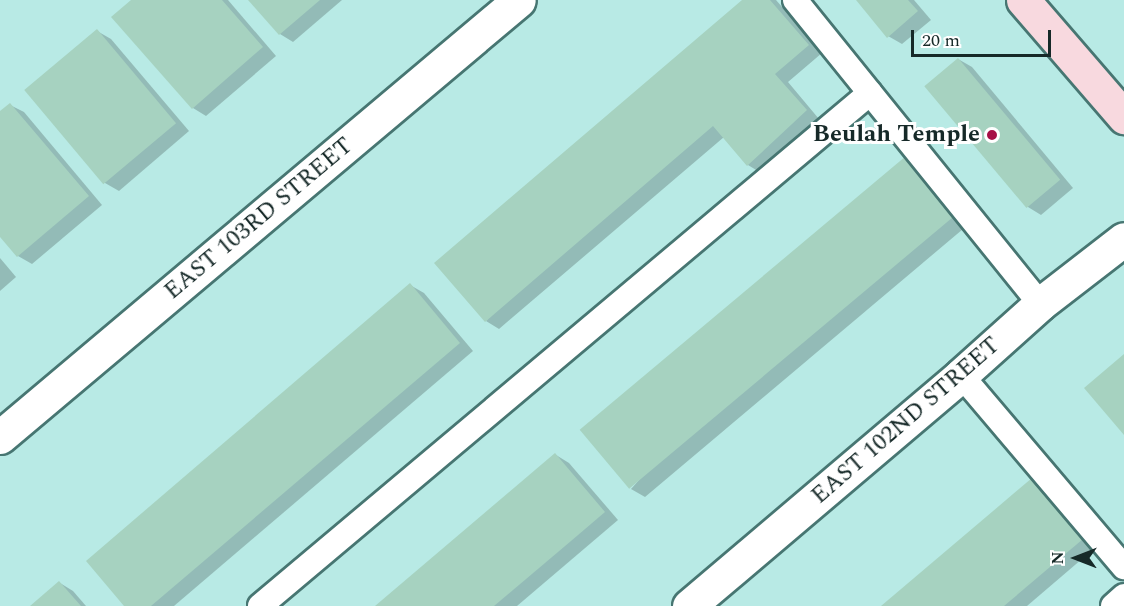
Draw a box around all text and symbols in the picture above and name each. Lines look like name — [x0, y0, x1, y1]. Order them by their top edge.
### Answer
scale bar — [914, 18, 1054, 56]
text: 20 m — [922, 27, 960, 54]
place label: Beulah Temple — [813, 121, 980, 149]
marker: Beulah Temple — [985, 128, 999, 142]
street label: EAST 103RD STREET — [159, 132, 359, 306]
street label: EAST 102ND STREET — [806, 331, 1006, 511]
north arrow — [1046, 528, 1106, 588]
text: N — [1046, 551, 1070, 565]

